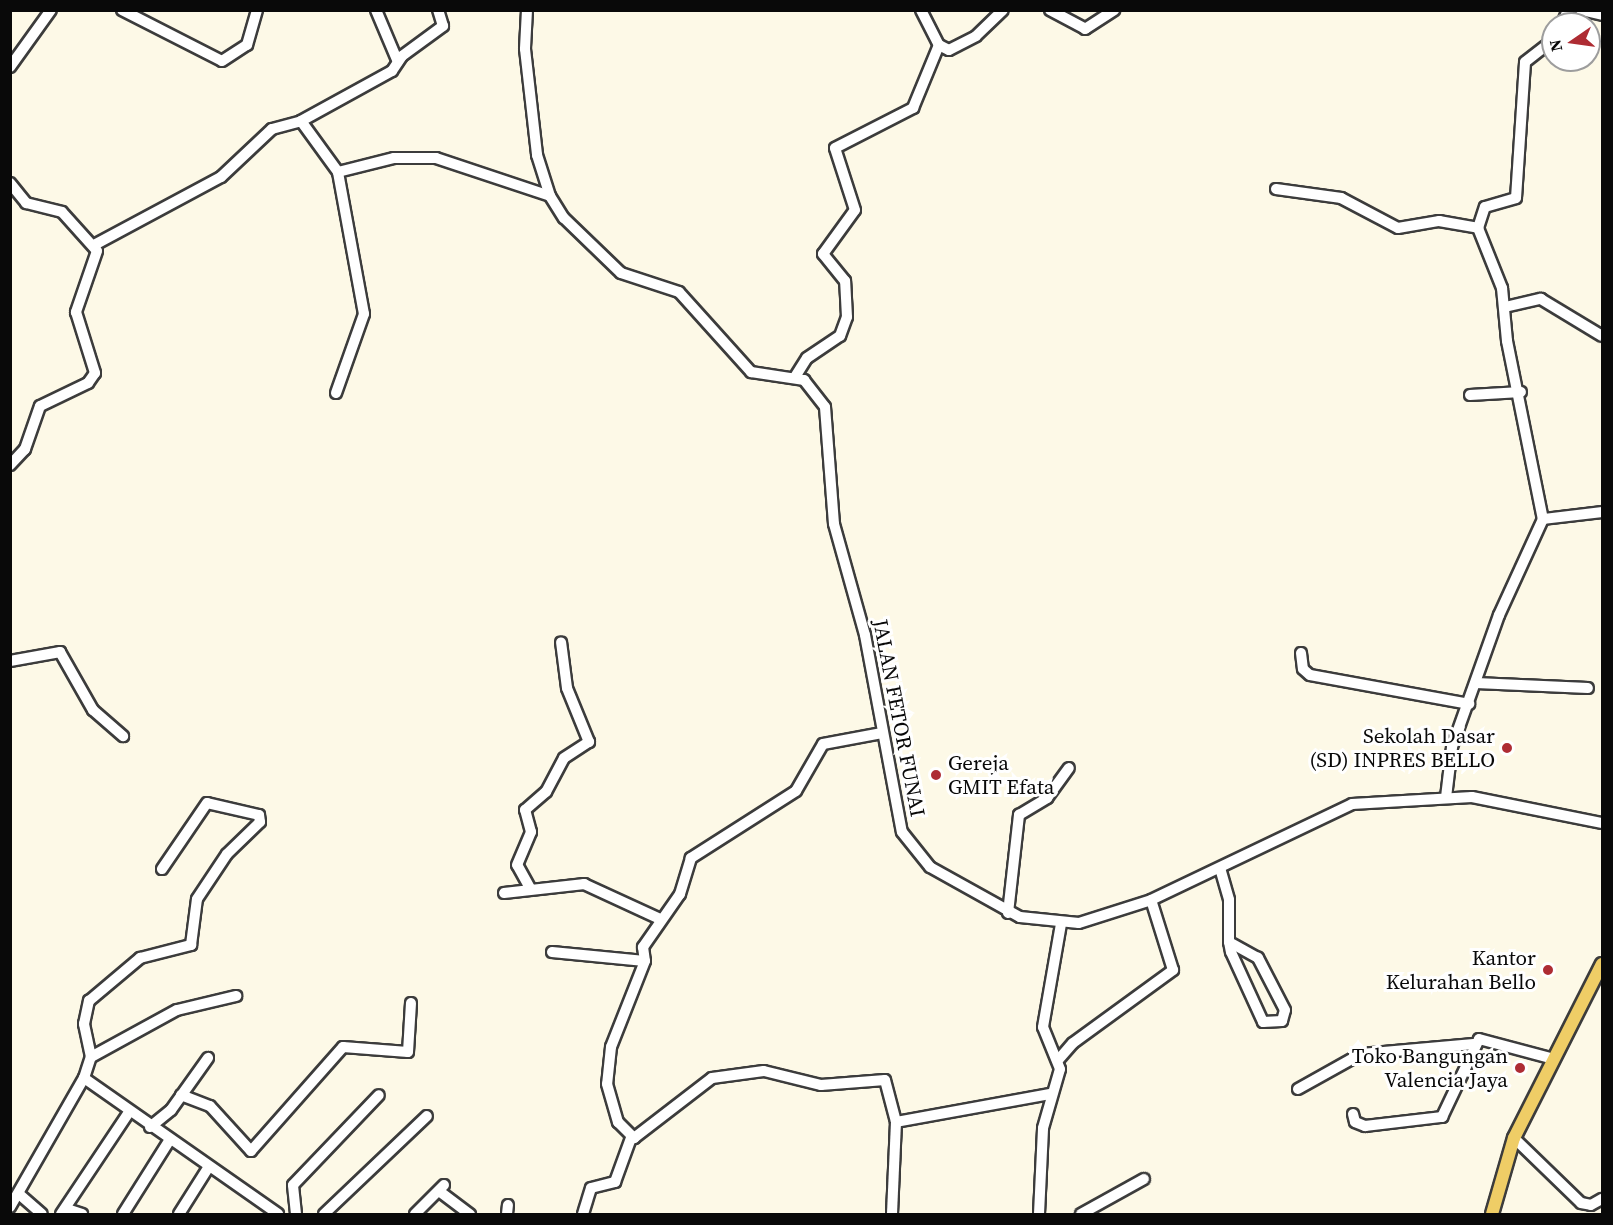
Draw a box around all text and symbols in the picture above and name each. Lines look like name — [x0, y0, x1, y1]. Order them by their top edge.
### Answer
north arrow — [1541, 12, 1601, 72]
text: N — [1543, 37, 1567, 54]
street label: JALAN FETOR FUNAI — [867, 617, 931, 819]
place label: Sekolah Dasar (SD) INPRES BELLO — [1309, 723, 1495, 773]
marker: Sekolah Dasar (SD) INPRES BELLO — [1500, 741, 1514, 755]
place label: Gereja GMIT Efata — [948, 750, 1055, 800]
marker: Gereja GMIT Efata — [929, 768, 943, 782]
place label: Kantor Kelurahan Bello — [1386, 945, 1536, 995]
marker: Kantor Kelurahan Bello — [1541, 963, 1555, 977]
place label: Toko Bangungan Valencia Jaya — [1352, 1043, 1508, 1093]
marker: Toko Bangungan Valencia Jaya — [1513, 1061, 1527, 1075]

